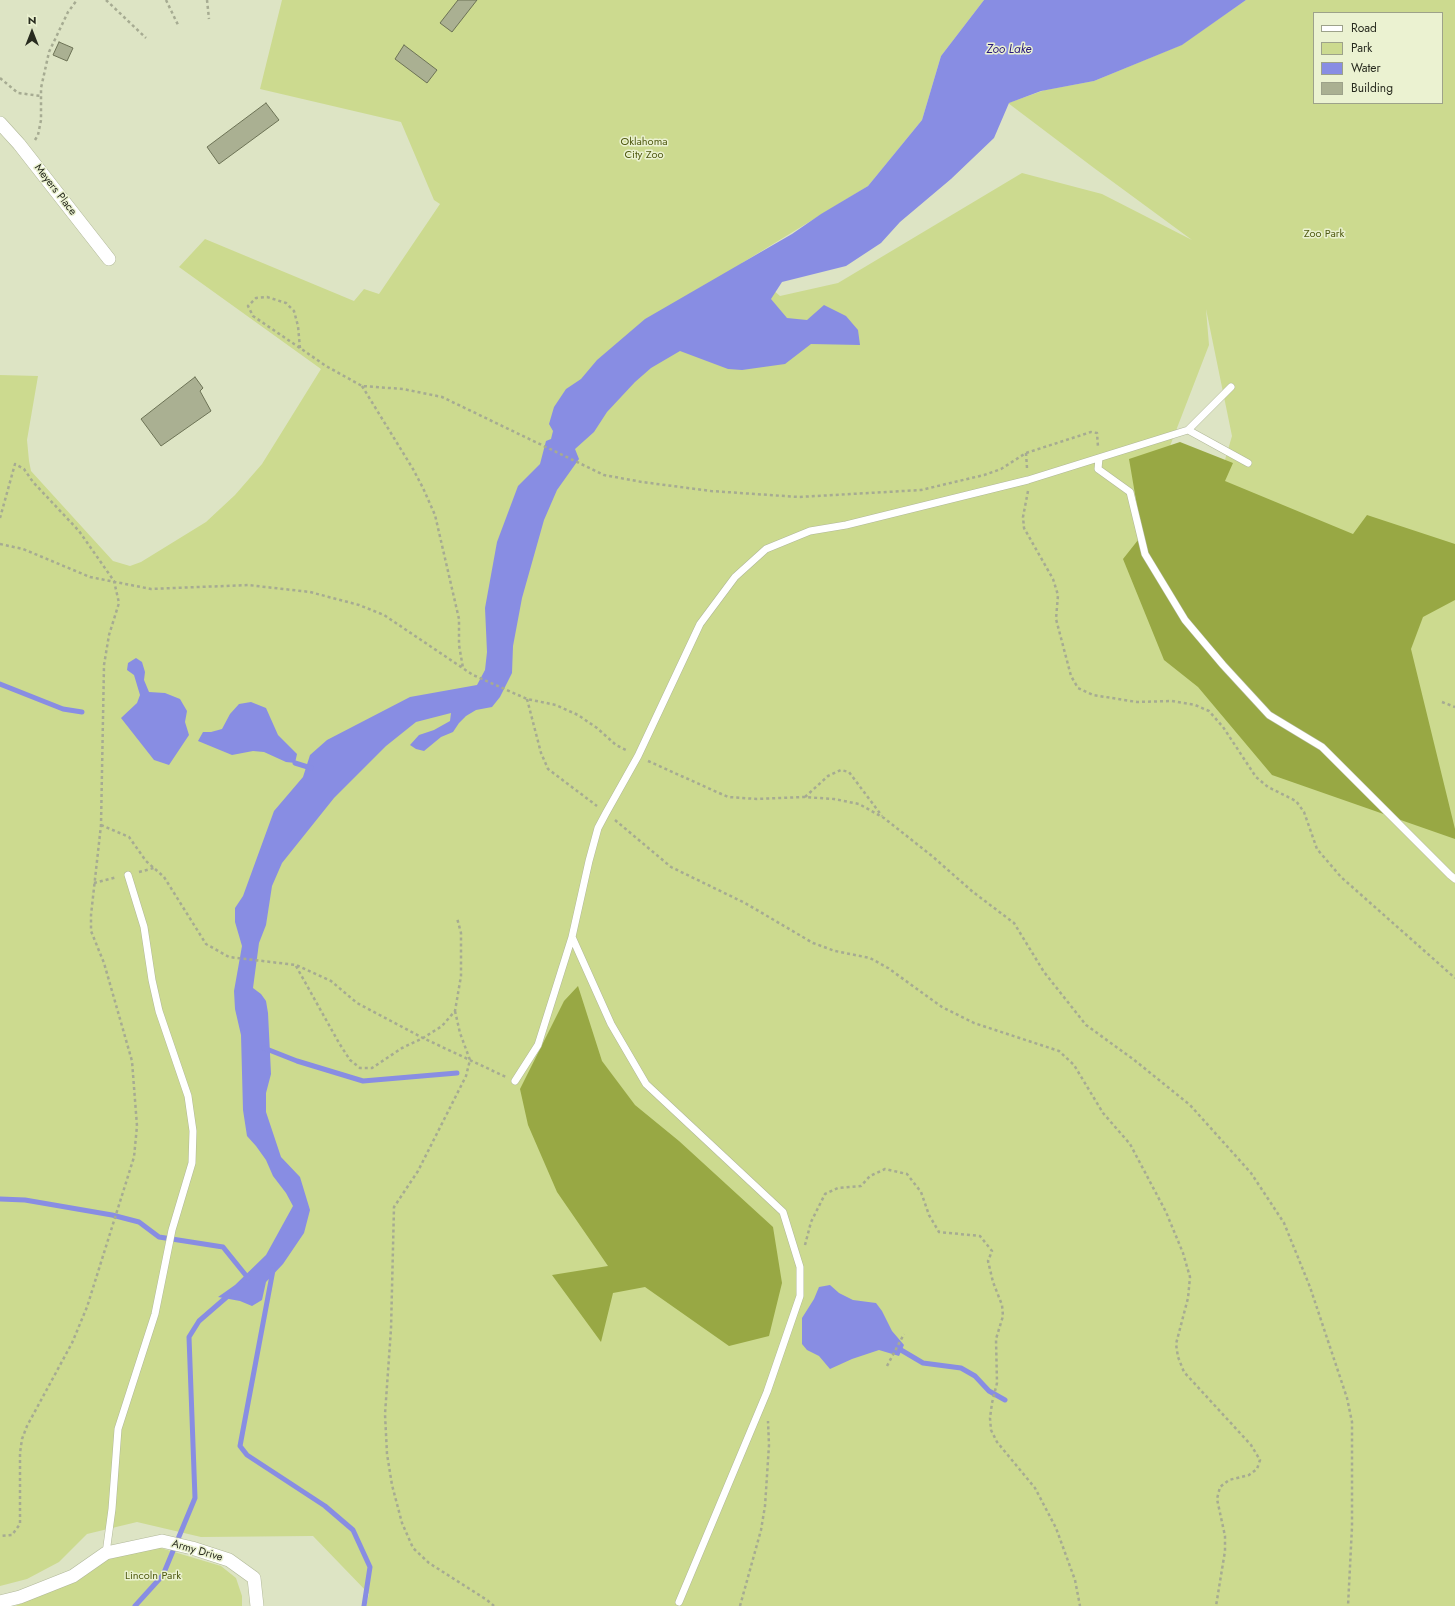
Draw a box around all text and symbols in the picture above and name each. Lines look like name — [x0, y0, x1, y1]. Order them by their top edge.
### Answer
north arrow — [12, 12, 52, 52]
text: N — [28, 12, 36, 28]
legend — [1313, 12, 1443, 104]
text: Road — [1351, 19, 1377, 37]
text: Park — [1351, 39, 1372, 57]
water label: Zoo Lake — [986, 43, 1032, 57]
text: Water — [1351, 59, 1381, 77]
text: Building — [1351, 79, 1393, 97]
park label: Oklahoma City Zoo — [620, 135, 668, 161]
street label: Meyers Place — [31, 162, 79, 218]
park label: Zoo Park — [1304, 227, 1344, 241]
street label: Army Drive — [170, 1537, 224, 1565]
park label: Lincoln Park — [125, 1569, 181, 1583]

